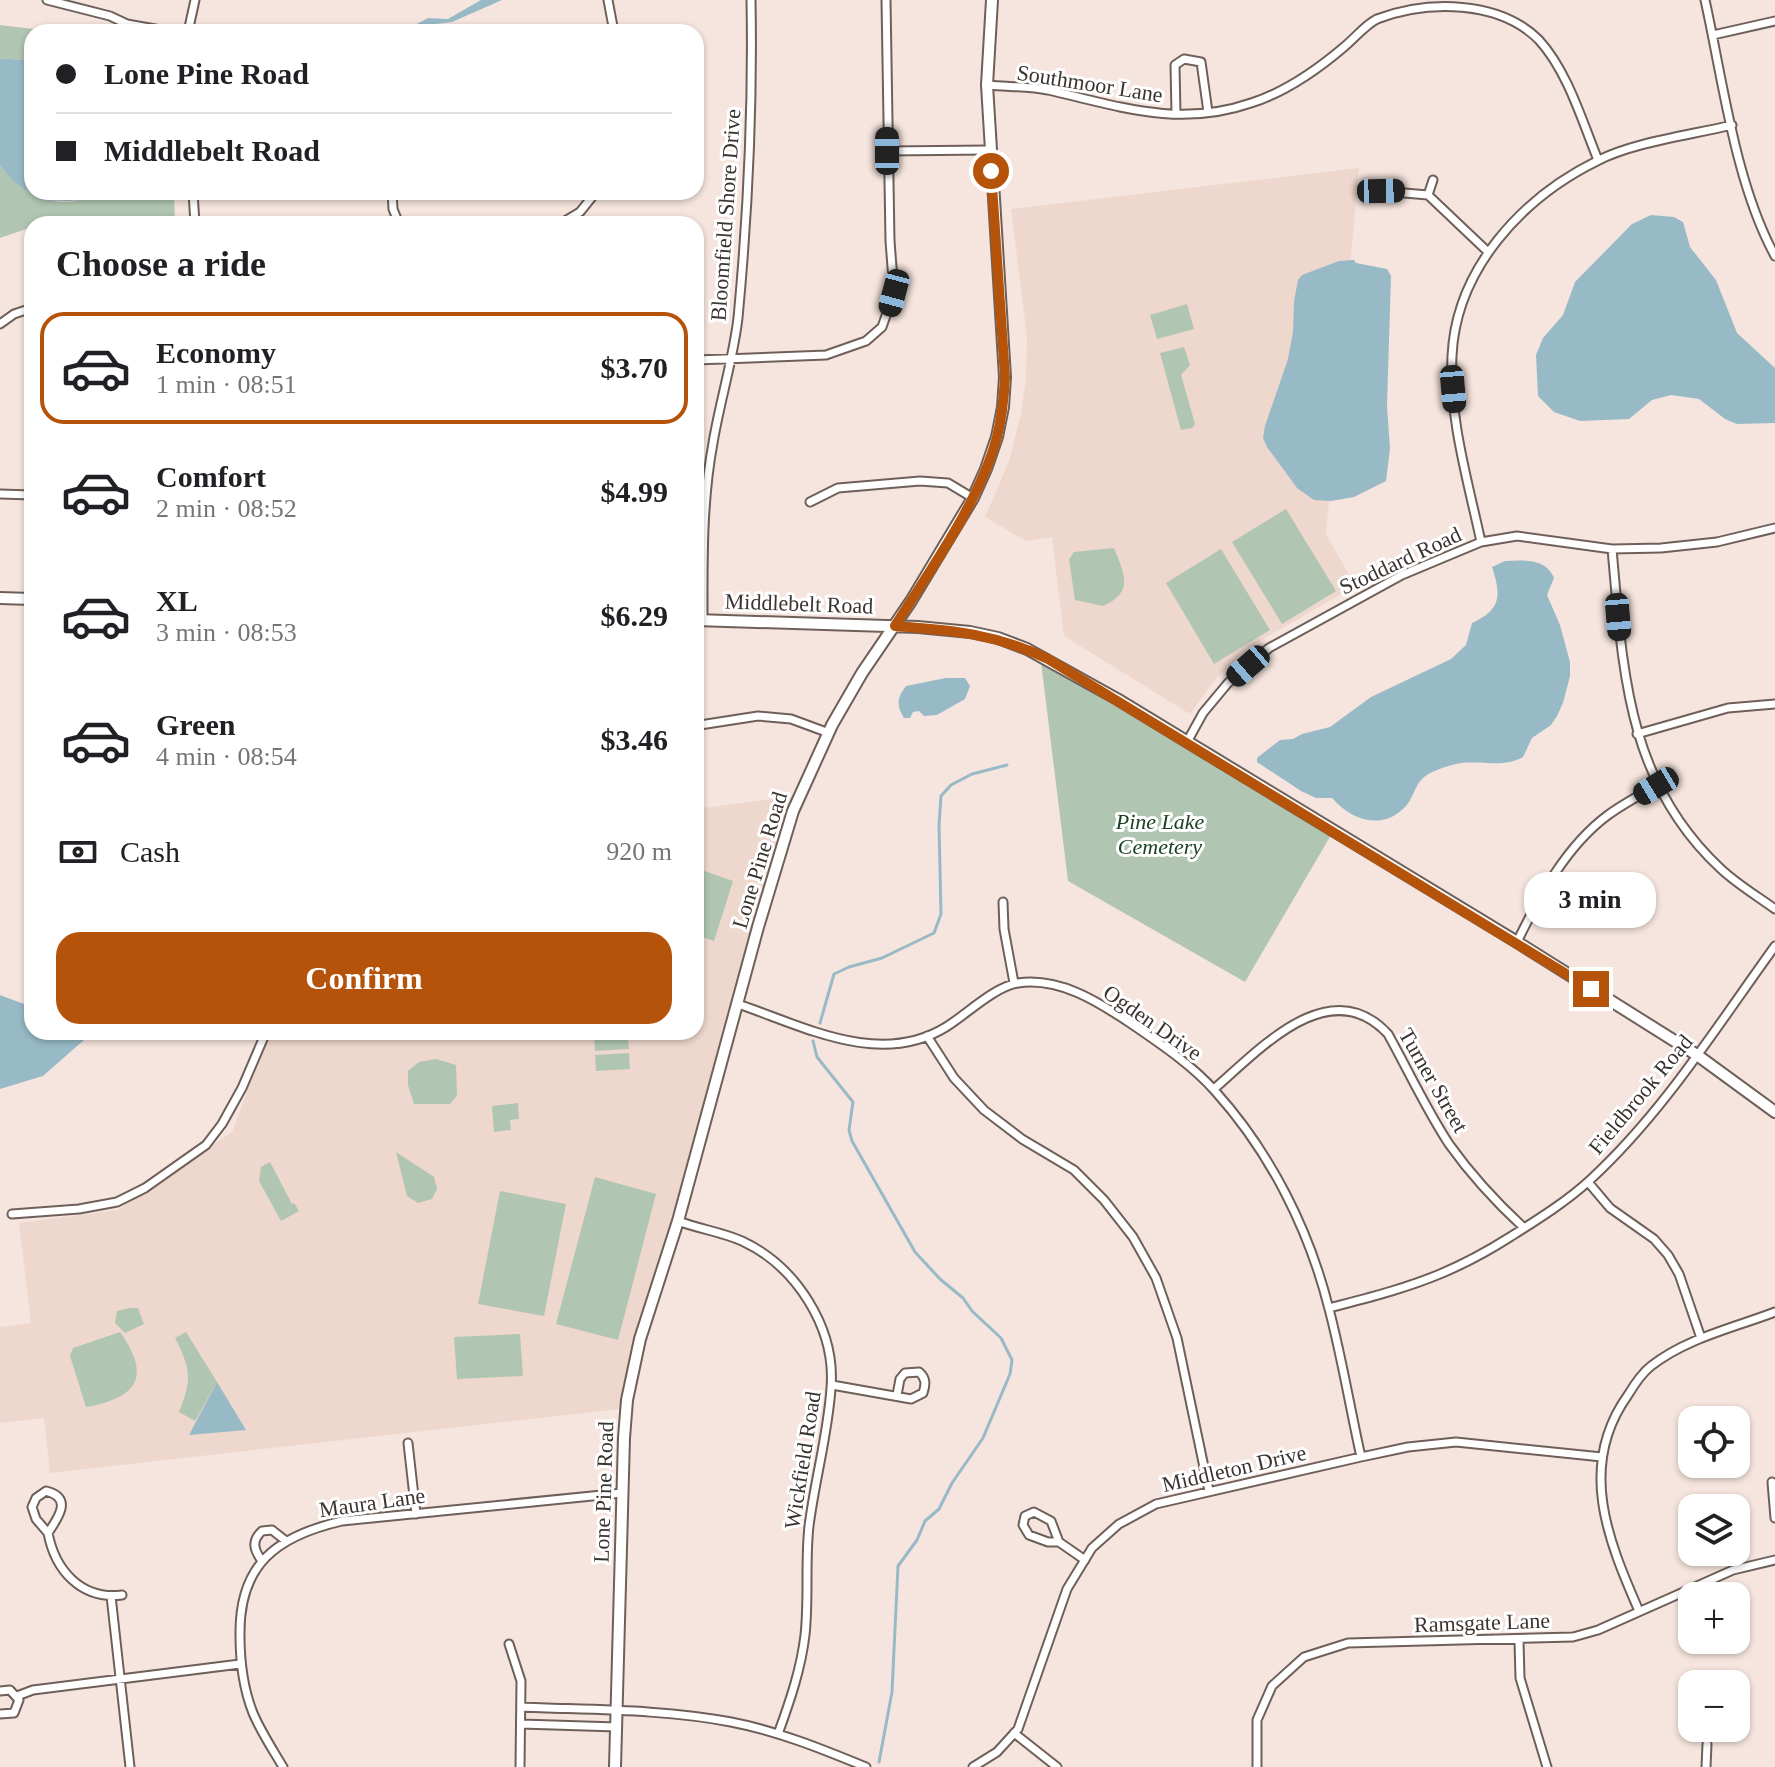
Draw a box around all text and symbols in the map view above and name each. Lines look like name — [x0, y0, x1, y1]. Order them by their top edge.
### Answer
text: Lone Pine Road — [104, 57, 309, 90]
street label: Southmoor Lane — [1015, 60, 1165, 107]
street label: Bloomfield Shore Drive — [706, 108, 745, 322]
car — [875, 127, 899, 175]
text: Middlebelt Road — [104, 134, 320, 167]
route start — [973, 153, 1009, 189]
car — [1357, 179, 1405, 203]
text: Choose a ride — [56, 244, 266, 284]
car — [876, 267, 912, 319]
icon: car — [60, 332, 132, 404]
text: Economy — [156, 336, 276, 369]
text: $3.70 — [601, 351, 668, 384]
car — [1439, 364, 1467, 414]
text: 1 min · 08:51 — [156, 370, 297, 399]
icon: car — [60, 456, 132, 528]
text: Comfort — [156, 460, 266, 493]
text: $4.99 — [601, 475, 668, 508]
text: 2 min · 08:52 — [156, 494, 297, 523]
street label: Stoddard Road — [1335, 521, 1465, 600]
icon: car — [60, 580, 132, 652]
text: XL — [156, 584, 198, 617]
street label: Middlebelt Road — [724, 588, 874, 619]
car — [1604, 592, 1632, 642]
text: $6.29 — [601, 599, 668, 632]
text: 3 min · 08:53 — [156, 618, 297, 647]
car — [1222, 641, 1274, 691]
icon: car — [60, 704, 132, 776]
text: Green — [156, 708, 235, 741]
text: $3.46 — [601, 723, 668, 756]
text: 4 min · 08:54 — [156, 742, 297, 771]
car — [1629, 763, 1683, 809]
street label: Lone Pine Road — [727, 789, 792, 932]
park label: Pine Lake Cemetery — [1115, 809, 1205, 859]
icon: cash — [56, 830, 100, 874]
text: Cash — [120, 835, 180, 868]
text: 920 m — [606, 837, 672, 866]
callout: 3 min — [1525, 873, 1657, 929]
text: 3 min — [1559, 885, 1621, 914]
button: Confirm — [56, 932, 672, 1024]
route end — [1573, 971, 1609, 1007]
street label: Ogden Drive — [1099, 979, 1207, 1065]
street label: Turner Street — [1394, 1024, 1473, 1137]
street label: Fieldbrook Road — [1583, 1029, 1698, 1159]
street label: Wickfield Road — [779, 1389, 826, 1531]
map controls — [1678, 1406, 1750, 1742]
button: locate — [1678, 1406, 1750, 1478]
street label: Lone Pine Road — [589, 1421, 618, 1563]
street label: Middleton Drive — [1160, 1440, 1309, 1497]
street label: Maura Lane — [317, 1483, 427, 1522]
button: layers — [1678, 1494, 1750, 1566]
button: + — [1678, 1582, 1750, 1654]
street label: Ramsgate Lane — [1414, 1608, 1551, 1637]
button: − — [1678, 1670, 1750, 1742]

